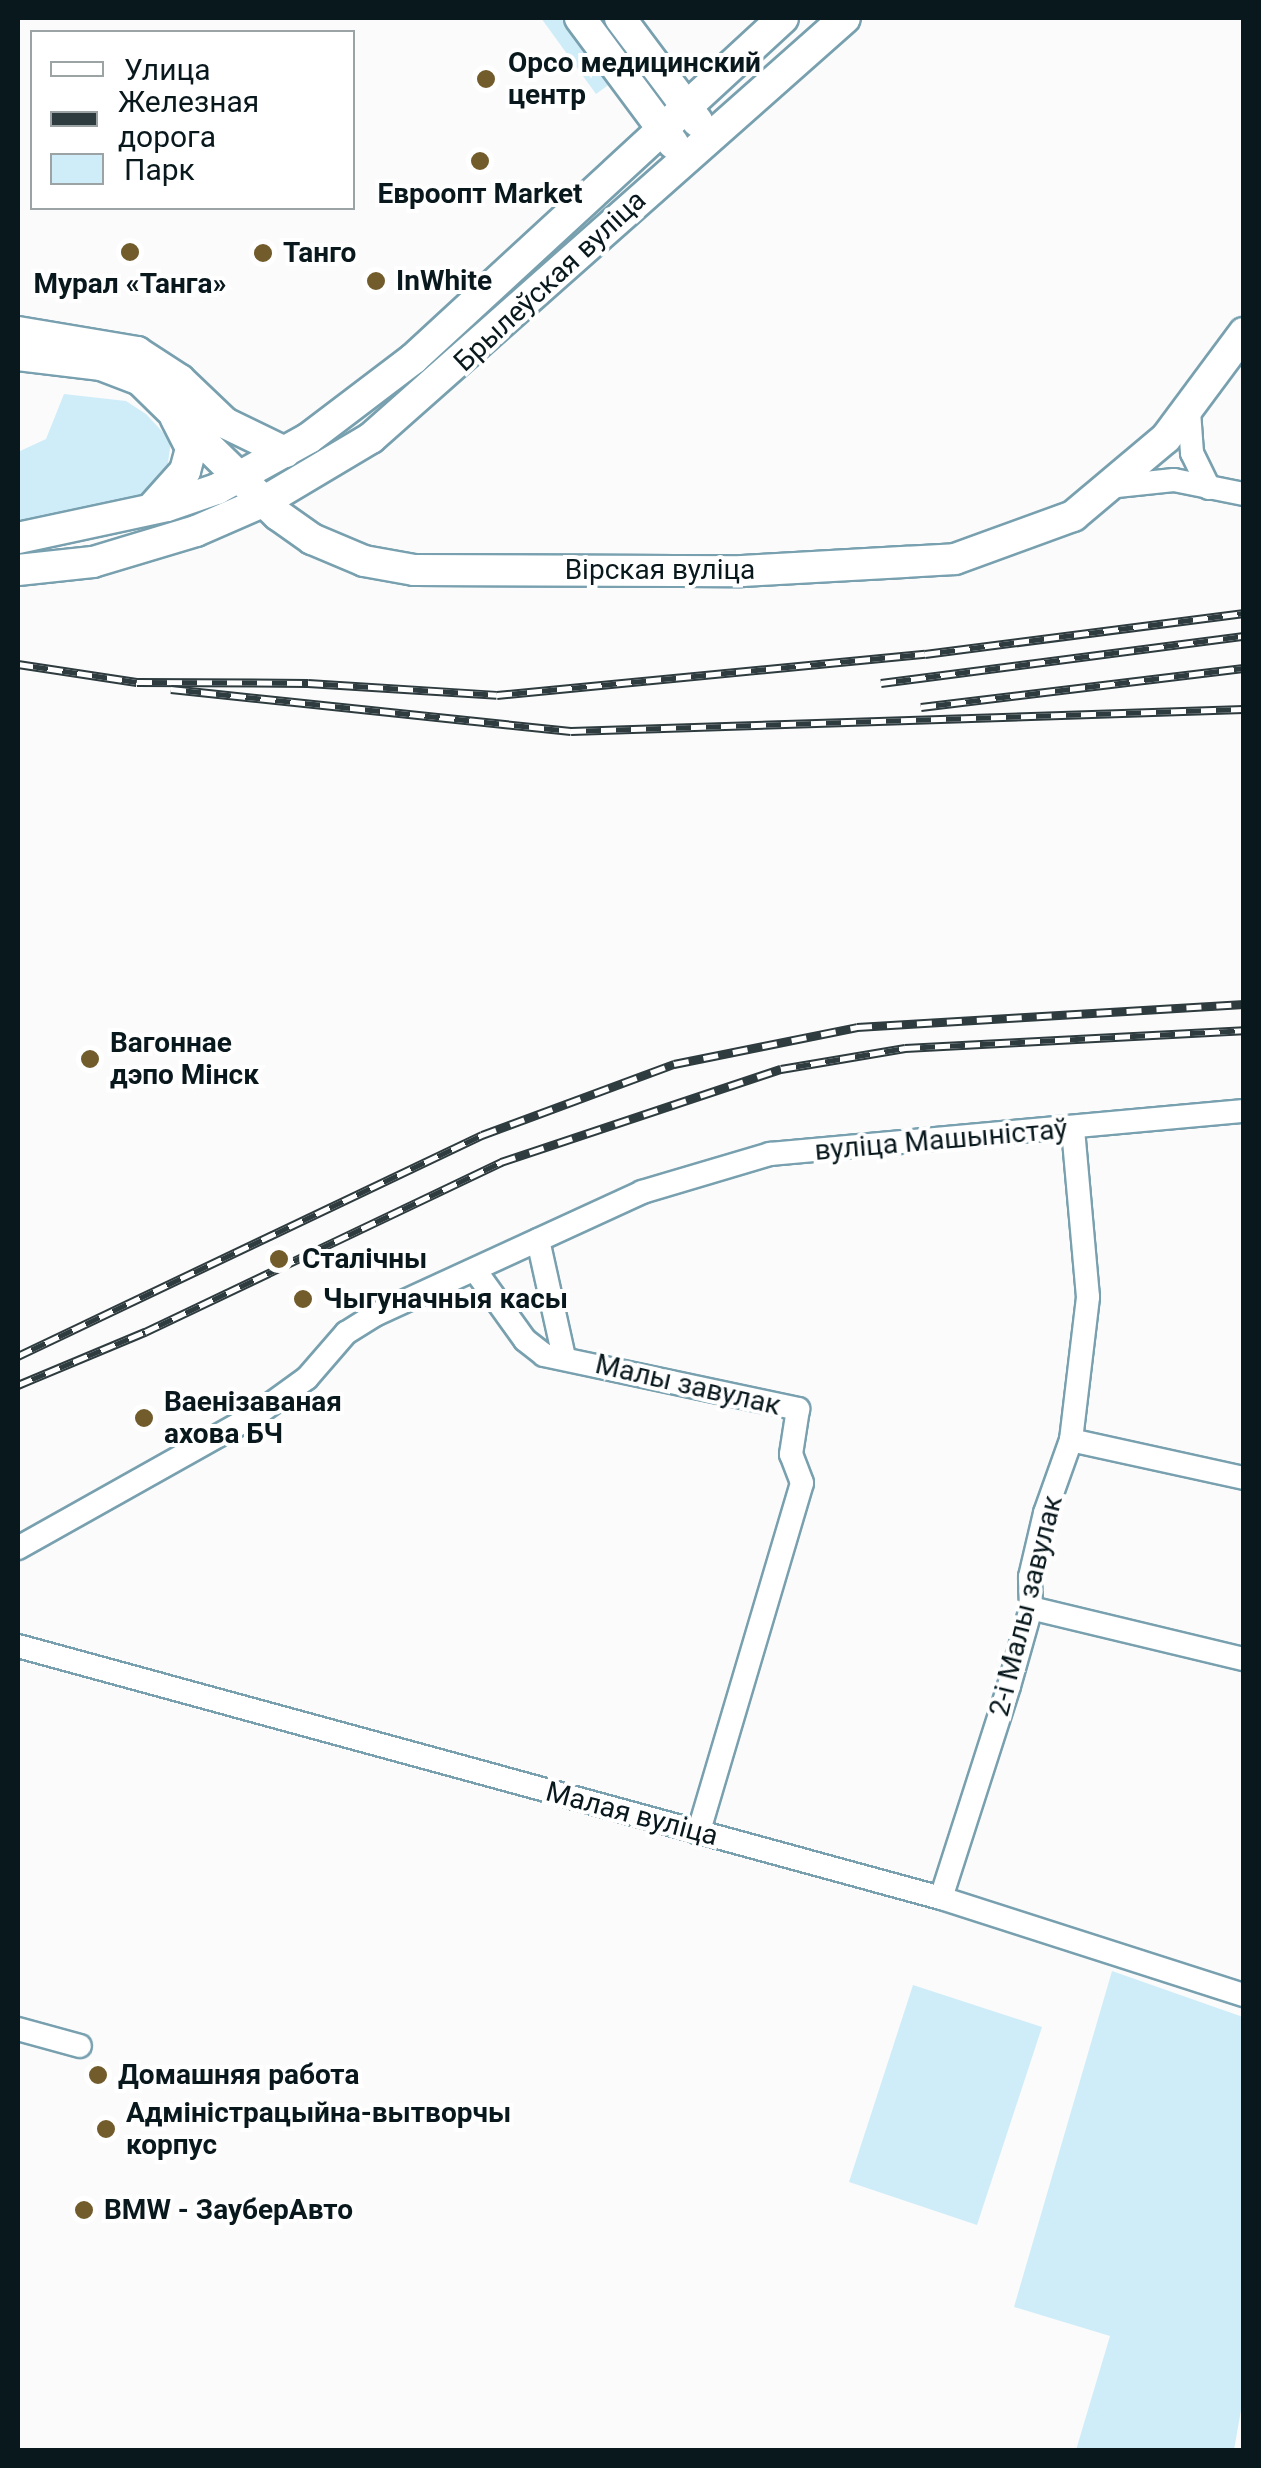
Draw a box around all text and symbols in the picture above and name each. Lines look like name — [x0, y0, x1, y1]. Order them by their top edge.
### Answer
legend — [30, 30, 355, 210]
place label: Орсо медицинский центр — [508, 46, 761, 112]
text: Улица — [124, 52, 211, 87]
marker: Орсо медицинский центр — [473, 66, 499, 92]
text: Железная дорога — [118, 84, 259, 154]
marker: Евроопт Market — [469, 150, 491, 172]
text: Парк — [124, 152, 195, 187]
place label: Евроопт Market — [377, 177, 583, 211]
street label: Брылеўская вуліца — [447, 184, 653, 378]
place label: Танго — [283, 236, 356, 270]
marker: Мурал «Танга» — [119, 241, 141, 263]
marker: Танго — [252, 242, 274, 264]
place label: InWhite — [396, 264, 492, 298]
place label: Мурал «Танга» — [33, 267, 227, 301]
marker: InWhite — [365, 270, 387, 292]
street label: Вірская вуліца — [565, 553, 755, 587]
place label: Вагоннае дэпо Мінск — [110, 1026, 259, 1092]
marker: Вагоннае дэпо Мінск — [79, 1048, 101, 1070]
street label: вуліца Машыністаў — [813, 1112, 1069, 1168]
place label: Сталічны — [302, 1242, 427, 1276]
marker: Сталічны — [266, 1246, 292, 1272]
place label: Чыгуначныя касы — [323, 1282, 568, 1316]
marker: Чыгуначныя касы — [292, 1288, 314, 1310]
street label: Малы завулак — [592, 1347, 784, 1423]
place label: Ваенізаваная ахова БЧ — [164, 1385, 342, 1451]
marker: Ваенізаваная ахова БЧ — [133, 1407, 155, 1429]
street label: 2-і Малы завулак — [982, 1492, 1070, 1720]
street label: Малая вуліца — [542, 1775, 722, 1853]
place label: Домашняя работа — [118, 2058, 359, 2092]
marker: Домашняя работа — [87, 2064, 109, 2086]
place label: Адміністрацыйна-вытворчы корпус — [126, 2096, 511, 2162]
marker: Адміністрацыйна-вытворчы корпус — [95, 2118, 117, 2140]
place label: BMW - ЗауберАвто — [104, 2193, 353, 2227]
marker: BMW - ЗауберАвто — [73, 2199, 95, 2221]

